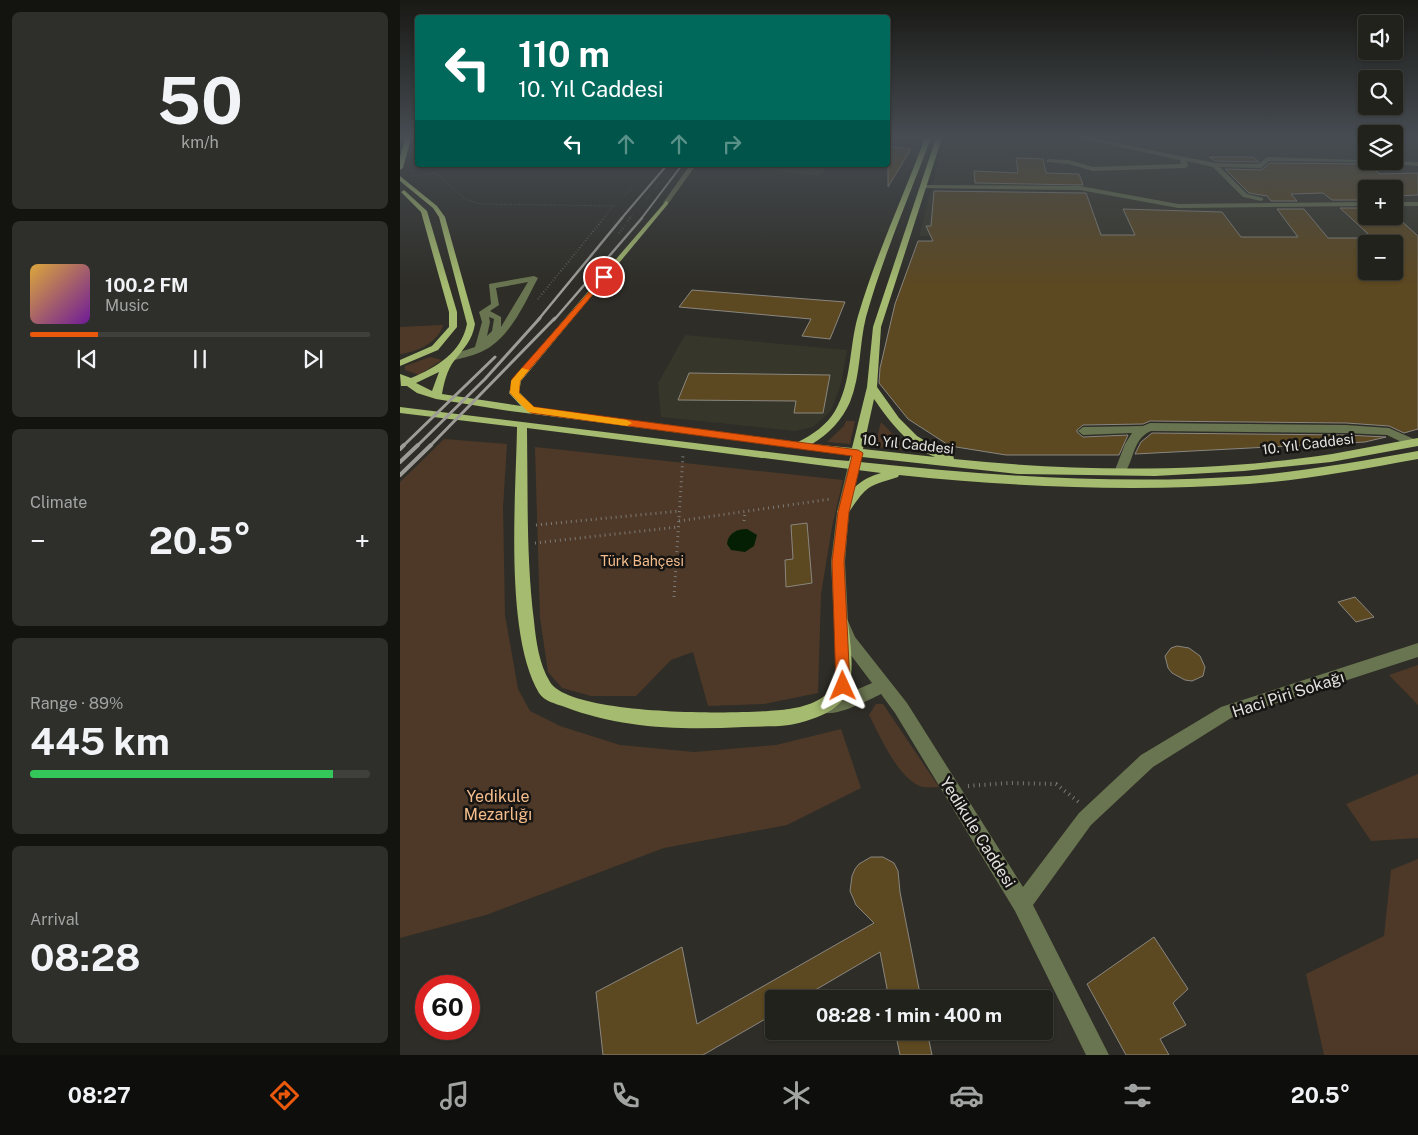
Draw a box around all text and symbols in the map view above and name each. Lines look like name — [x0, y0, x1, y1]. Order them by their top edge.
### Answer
map controls — [1358, 15, 1403, 280]
button: sound — [1358, 15, 1403, 60]
text: 110 m — [518, 34, 610, 75]
icon: left — [435, 35, 500, 100]
text: 50 — [157, 62, 243, 139]
button: search — [1358, 70, 1403, 115]
text: 10. Yıl Caddesi — [518, 76, 663, 102]
button: layers — [1358, 125, 1403, 170]
icon: left — [559, 130, 587, 158]
icon: ahead — [612, 130, 640, 158]
icon: ahead — [665, 130, 693, 158]
icon: right — [718, 130, 746, 158]
text: km/h — [181, 133, 219, 152]
button: + — [1358, 180, 1403, 225]
button: − — [1358, 235, 1403, 280]
pin — [583, 256, 625, 298]
icon: arrive — [590, 263, 618, 291]
text: 100.2 FM — [105, 274, 189, 296]
text: Music — [105, 296, 149, 315]
icon: previous — [73, 345, 101, 373]
icon: pause — [186, 345, 214, 373]
icon: next — [299, 345, 327, 373]
street label: 10. Yıl Caddesi — [1261, 430, 1355, 458]
street label: 10. Yıl Caddesi — [861, 431, 955, 457]
text: Climate — [30, 493, 87, 512]
text: 20.5° — [149, 518, 251, 563]
text: − — [30, 524, 46, 557]
text: + — [354, 524, 370, 557]
park label: Türk Bahçesi — [600, 553, 684, 569]
position arrow — [816, 659, 868, 711]
street label: Haci Piri Sokağı — [1230, 667, 1347, 722]
text: Range · 89% — [30, 694, 123, 713]
text: 445 km — [30, 719, 170, 764]
street label: Yedikule Caddesi — [936, 773, 1019, 891]
park label: Yedikule Mezarlığı — [464, 787, 532, 824]
text: Arrival — [30, 910, 79, 929]
text: 08:28 — [30, 935, 141, 980]
speed limit sign: 60 — [415, 975, 480, 1040]
text: 08:28 · 1 min · 400 m — [816, 1004, 1002, 1026]
icon: directions — [267, 1078, 302, 1113]
icon: music — [437, 1078, 472, 1113]
icon: phone — [608, 1078, 643, 1113]
icon: climate — [779, 1078, 814, 1113]
icon: car — [949, 1078, 984, 1113]
icon: filters — [1120, 1078, 1155, 1113]
text: 08:27 — [68, 1082, 131, 1108]
text: 20.5° — [1291, 1082, 1350, 1108]

